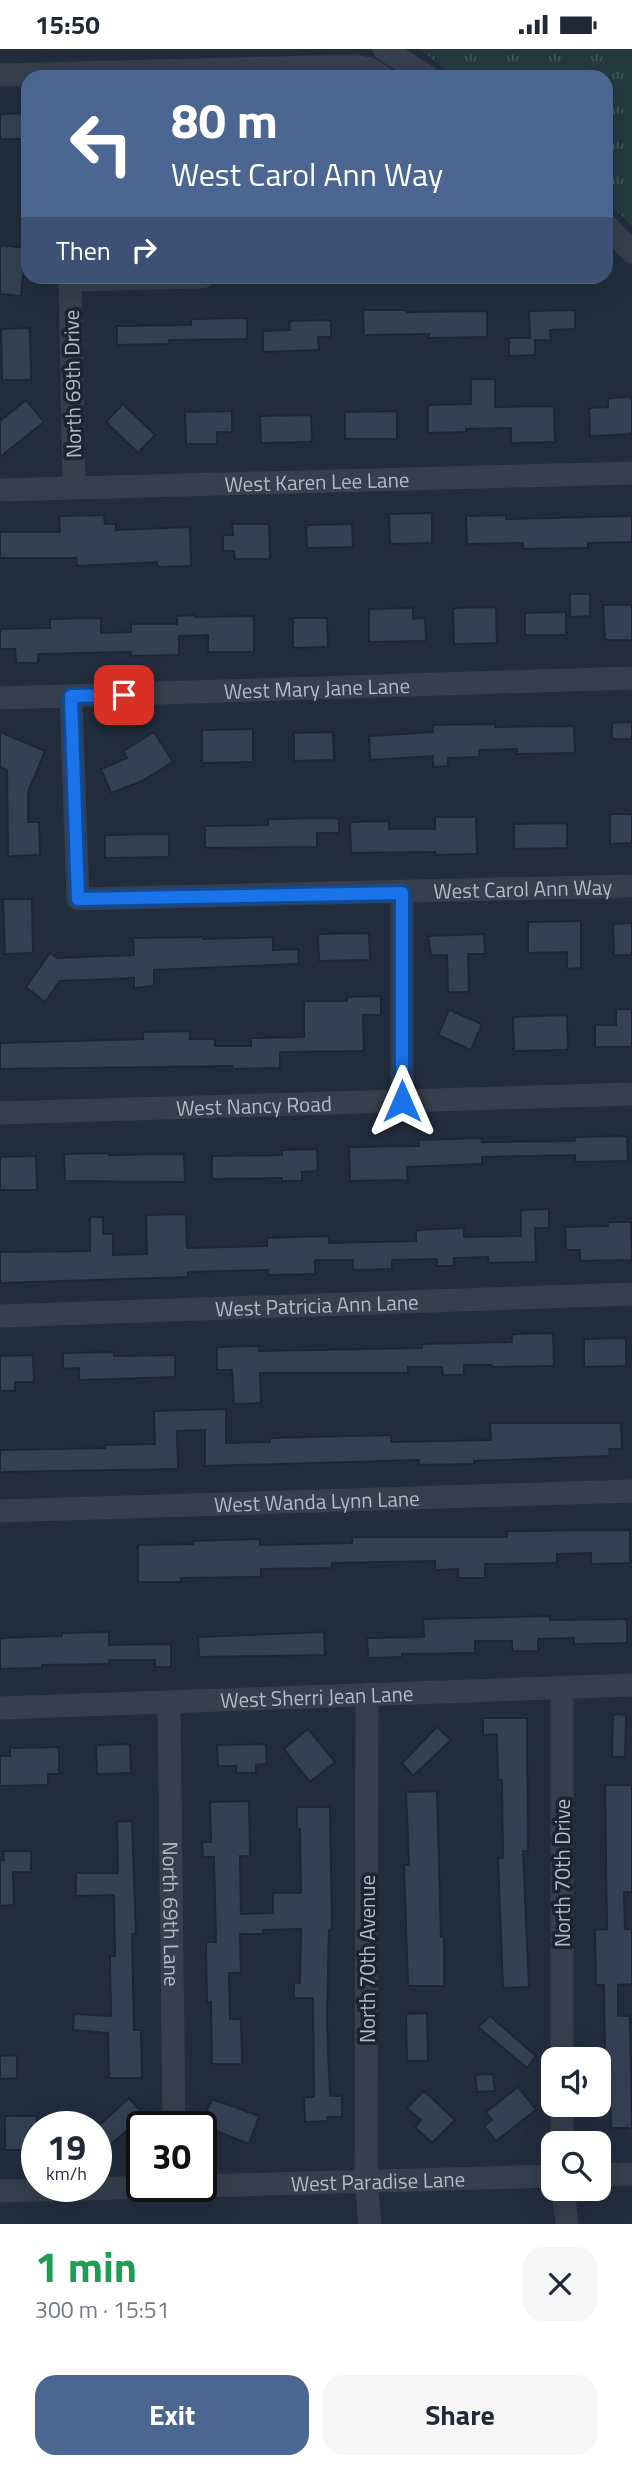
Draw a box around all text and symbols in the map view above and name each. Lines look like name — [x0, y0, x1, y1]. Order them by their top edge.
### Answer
text: 15:50 — [35, 5, 100, 44]
text: 80 m — [171, 82, 278, 157]
icon: left — [56, 98, 147, 189]
text: West Carol Ann Way — [171, 150, 443, 198]
text: Then — [56, 231, 111, 270]
icon: right — [125, 231, 163, 269]
street label: North 69th Drive — [55, 310, 89, 458]
street label: West Karen Lee Lane — [224, 463, 410, 500]
pin — [94, 665, 154, 725]
street label: West Mary Jane Lane — [223, 669, 411, 707]
icon: arrive — [105, 676, 143, 714]
street label: West Carol Ann Way — [433, 870, 612, 907]
position arrow — [365, 1064, 439, 1138]
street label: West Nancy Road — [175, 1087, 332, 1124]
street label: West Patricia Ann Lane — [214, 1285, 419, 1325]
street label: West Wanda Lynn Lane — [213, 1482, 420, 1520]
street label: West Sherri Jean Lane — [220, 1677, 414, 1716]
street label: North 70th Drive — [546, 1799, 578, 1947]
street label: North 69th Lane — [155, 1841, 188, 1987]
street label: North 70th Avenue — [351, 1875, 383, 2043]
map controls — [541, 2047, 611, 2201]
button: sound — [541, 2047, 611, 2117]
speed limit sign: 30 — [126, 2111, 217, 2202]
text: 19 — [47, 2120, 86, 2174]
button: search — [541, 2131, 611, 2201]
text: km/h — [46, 2160, 87, 2187]
street label: West Paradise Lane — [290, 2163, 466, 2199]
text: 1 min — [35, 2234, 137, 2298]
button: close — [523, 2247, 597, 2321]
text: 300 m · 15:51 — [35, 2292, 170, 2327]
button: Exit — [35, 2375, 309, 2455]
button: Share — [323, 2375, 597, 2455]

